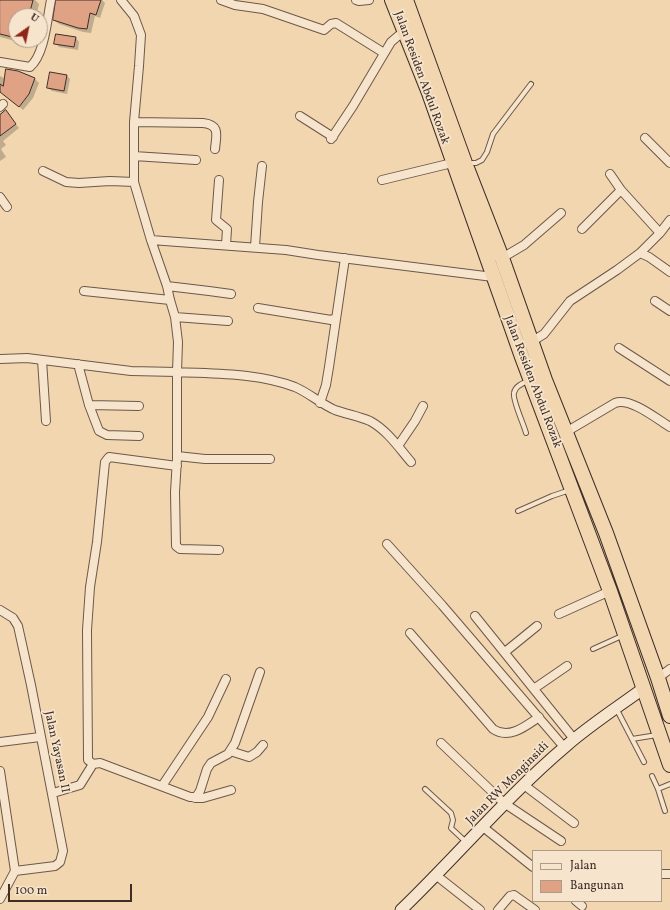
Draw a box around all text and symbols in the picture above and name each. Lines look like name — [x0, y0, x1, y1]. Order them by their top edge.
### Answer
north arrow — [8, 8, 48, 48]
street label: Jalan Residen Abdul Rozak — [390, 9, 452, 147]
text: U — [27, 10, 42, 27]
street label: Jalan Residen Abdul Rozak — [500, 314, 564, 450]
street label: Jalan Yayasan II — [40, 710, 72, 794]
street label: Jalan RW Monginsidi — [464, 740, 552, 828]
legend — [532, 850, 662, 902]
text: Jalan — [570, 858, 597, 874]
scale bar — [10, 876, 134, 902]
text: Bangunan — [570, 878, 624, 894]
text: 100 m — [15, 883, 47, 899]

